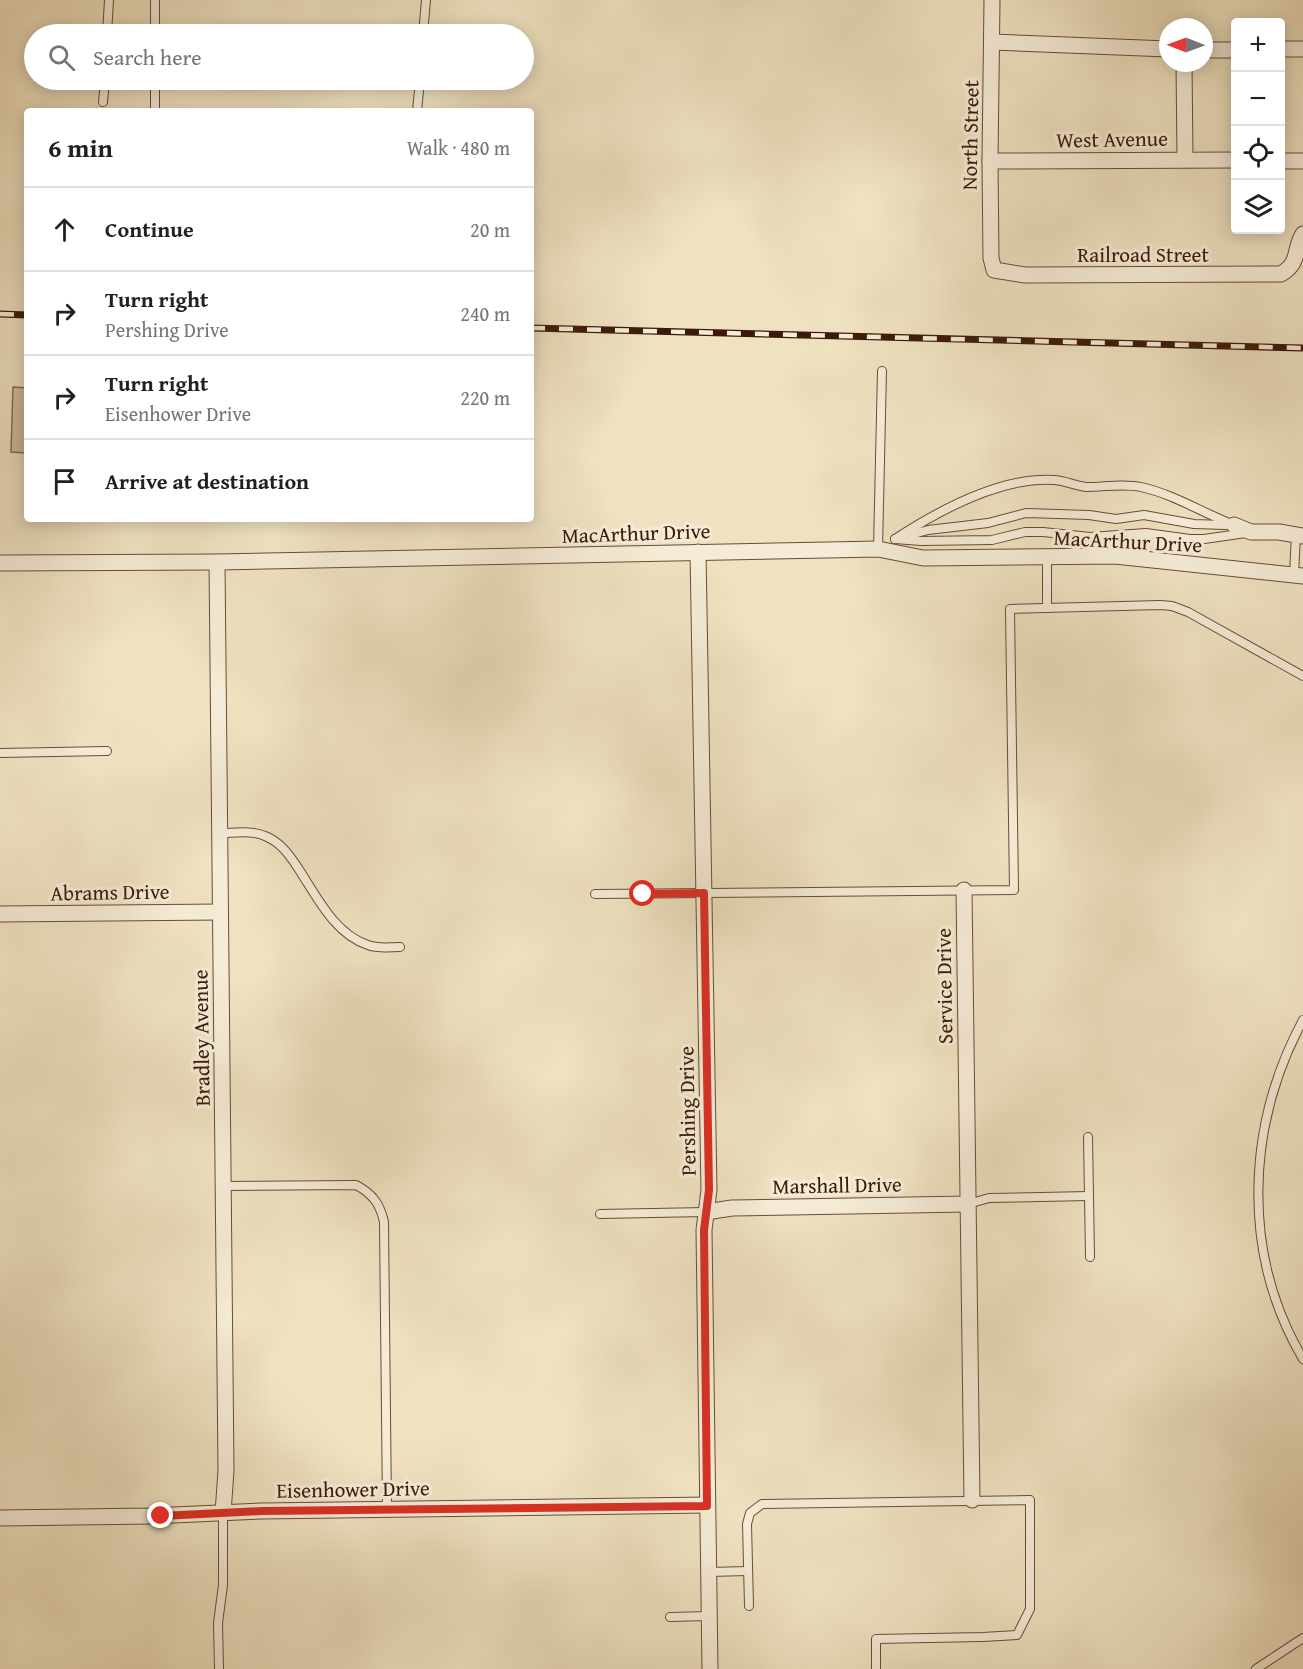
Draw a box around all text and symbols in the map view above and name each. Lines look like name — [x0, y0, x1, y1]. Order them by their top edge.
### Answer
north arrow — [1159, 18, 1213, 72]
map controls — [1231, 18, 1285, 234]
button: + — [1231, 18, 1285, 72]
search box — [24, 24, 534, 90]
icon: search — [45, 41, 78, 74]
text: Search here — [93, 41, 202, 73]
button: − — [1231, 72, 1285, 126]
street label: North Street — [954, 79, 986, 190]
street label: West Avenue — [1056, 123, 1168, 155]
button: locate — [1231, 126, 1285, 180]
text: 6 min — [48, 128, 113, 167]
text: Walk · 480 m — [407, 133, 510, 162]
button: layers — [1231, 180, 1285, 234]
icon: ahead — [48, 213, 81, 246]
text: Continue — [105, 213, 194, 245]
text: 20 m — [470, 215, 510, 244]
street label: Railroad Street — [1077, 239, 1209, 270]
text: Turn right — [105, 283, 208, 315]
icon: right — [48, 297, 81, 330]
text: 240 m — [460, 299, 510, 328]
text: Pershing Drive — [105, 315, 229, 344]
text: Turn right — [105, 367, 208, 399]
icon: right — [48, 381, 81, 414]
text: 220 m — [460, 383, 510, 412]
text: Eisenhower Drive — [105, 399, 251, 428]
icon: arrive — [48, 465, 81, 498]
text: Arrive at destination — [105, 465, 309, 497]
street label: MacArthur Drive — [561, 515, 711, 551]
street label: MacArthur Drive — [1053, 522, 1203, 560]
street label: Abrams Drive — [50, 875, 170, 909]
route start — [629, 880, 655, 906]
street label: Service Drive — [927, 928, 961, 1044]
street label: Bradley Avenue — [184, 969, 218, 1107]
street label: Pershing Drive — [670, 1046, 704, 1176]
street label: Marshall Drive — [772, 1168, 902, 1202]
street label: Eisenhower Drive — [276, 1472, 430, 1506]
route end — [147, 1502, 173, 1528]

